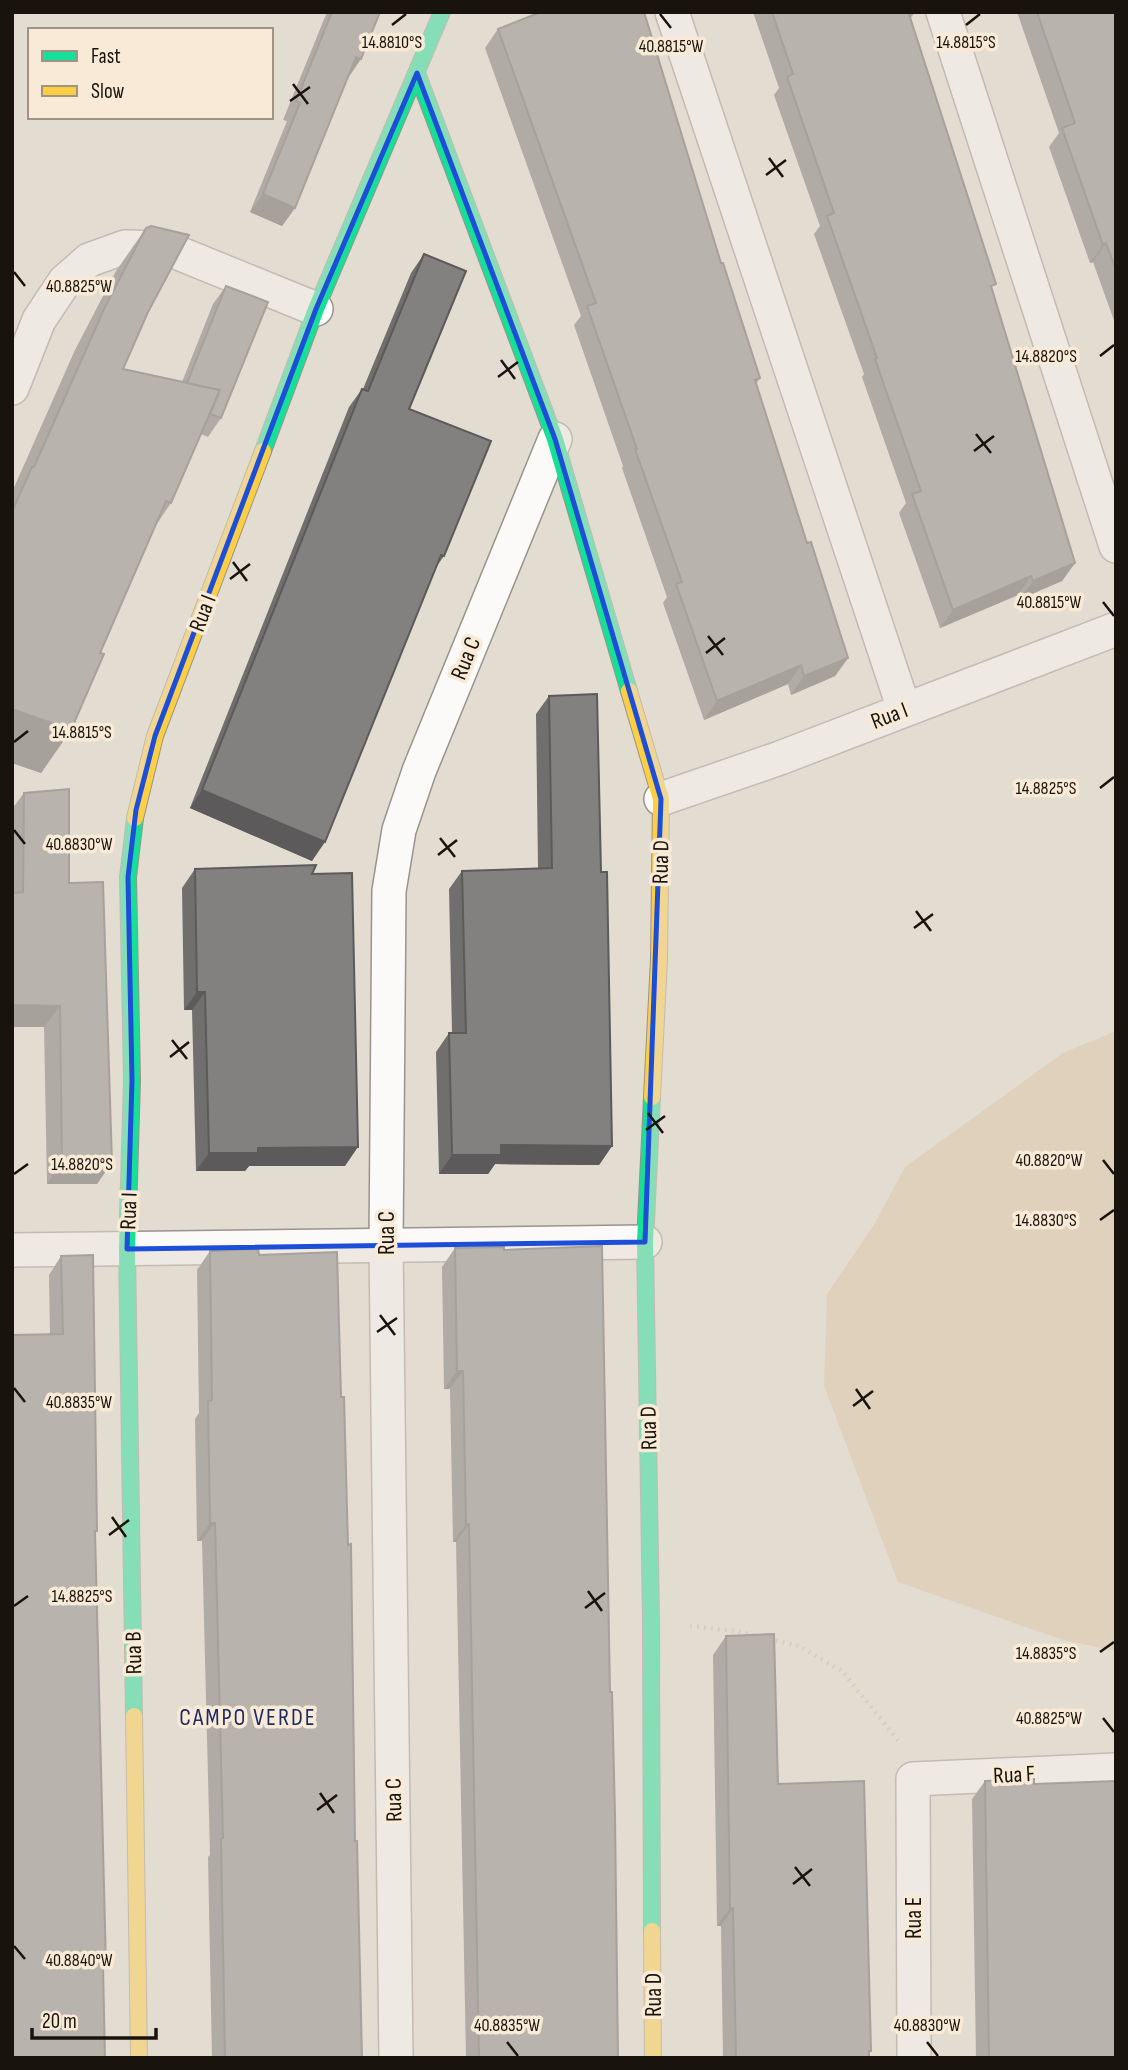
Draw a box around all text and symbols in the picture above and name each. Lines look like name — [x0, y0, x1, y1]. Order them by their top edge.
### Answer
legend — [28, 28, 273, 119]
text: 14.8810°S — [362, 32, 422, 53]
text: 14.8815°S — [936, 32, 996, 53]
text: 40.8815°W — [639, 36, 704, 57]
text: Fast — [91, 44, 121, 69]
text: Slow — [91, 79, 125, 104]
text: 40.8825°W — [46, 276, 112, 297]
text: 14.8820°S — [1015, 346, 1077, 367]
street label: Rua I — [183, 591, 223, 636]
text: 40.8815°W — [1017, 592, 1082, 613]
street label: Rua C — [445, 633, 487, 684]
street label: Rua I — [867, 696, 912, 736]
text: 14.8815°S — [52, 722, 112, 743]
text: 14.8825°S — [1016, 778, 1077, 799]
text: 40.8830°W — [46, 834, 113, 855]
street label: Rua D — [647, 840, 675, 884]
text: 40.8820°W — [1016, 1150, 1083, 1171]
text: 14.8820°S — [51, 1154, 113, 1175]
street label: Rua I — [114, 1192, 144, 1230]
text: 14.8830°S — [1015, 1210, 1077, 1231]
street label: Rua C — [373, 1211, 401, 1255]
text: 40.8835°W — [46, 1392, 112, 1413]
street label: Rua D — [635, 1406, 663, 1450]
text: 14.8825°S — [52, 1586, 113, 1607]
street label: Rua B — [120, 1631, 148, 1675]
text: 14.8835°S — [1016, 1643, 1077, 1664]
district label: CAMPO VERDE — [179, 1703, 317, 1732]
text: 40.8825°W — [1016, 1708, 1082, 1729]
street label: Rua F — [992, 1760, 1036, 1790]
street label: Rua C — [380, 1778, 408, 1822]
street label: Rua E — [900, 1897, 928, 1939]
text: 40.8840°W — [45, 1950, 113, 1971]
street label: Rua D — [640, 1973, 668, 2017]
scale bar — [32, 1996, 156, 2040]
text: 20 m — [42, 2009, 77, 2034]
text: 40.8835°W — [474, 2015, 540, 2036]
text: 40.8830°W — [894, 2015, 961, 2036]

